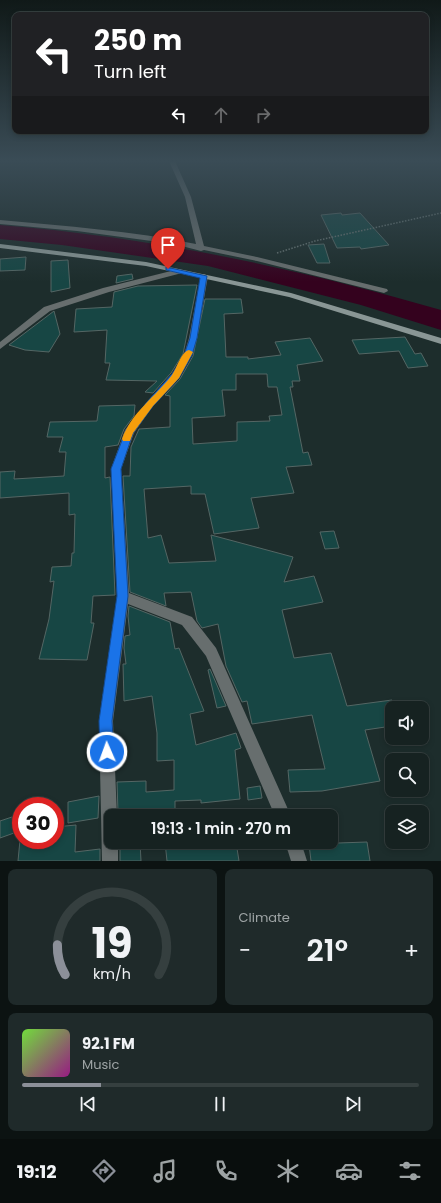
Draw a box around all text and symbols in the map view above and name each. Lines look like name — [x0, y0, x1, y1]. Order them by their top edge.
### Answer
text: 250 m — [94, 21, 182, 60]
icon: left — [28, 28, 80, 80]
text: Turn left — [94, 59, 166, 84]
icon: left — [168, 104, 190, 126]
icon: ahead — [210, 104, 232, 126]
icon: right — [252, 104, 274, 126]
pin — [151, 228, 185, 269]
icon: arrive — [157, 234, 179, 256]
map controls — [385, 701, 429, 849]
button: sound — [385, 701, 429, 745]
position arrow — [86, 731, 128, 773]
button: search — [385, 753, 429, 797]
speed limit sign: 30 — [12, 797, 64, 849]
button: layers — [385, 805, 429, 849]
text: 19:13 · 1 min · 270 m — [151, 818, 291, 839]
text: Climate — [239, 908, 290, 927]
text: 19 — [92, 914, 133, 973]
text: 21° — [307, 929, 348, 972]
text: − — [239, 935, 251, 966]
text: + — [404, 935, 419, 966]
text: km/h — [93, 964, 131, 984]
text: 92.1 FM — [82, 1033, 135, 1054]
text: Music — [82, 1055, 119, 1074]
icon: previous — [77, 1093, 99, 1115]
icon: pause — [209, 1093, 231, 1115]
icon: next — [342, 1093, 364, 1115]
icon: directions — [90, 1157, 118, 1185]
icon: music — [151, 1157, 179, 1185]
icon: phone — [212, 1157, 240, 1185]
icon: climate — [274, 1157, 302, 1185]
icon: car — [335, 1157, 363, 1185]
icon: filters — [396, 1157, 424, 1185]
text: 19:12 — [17, 1159, 57, 1184]

